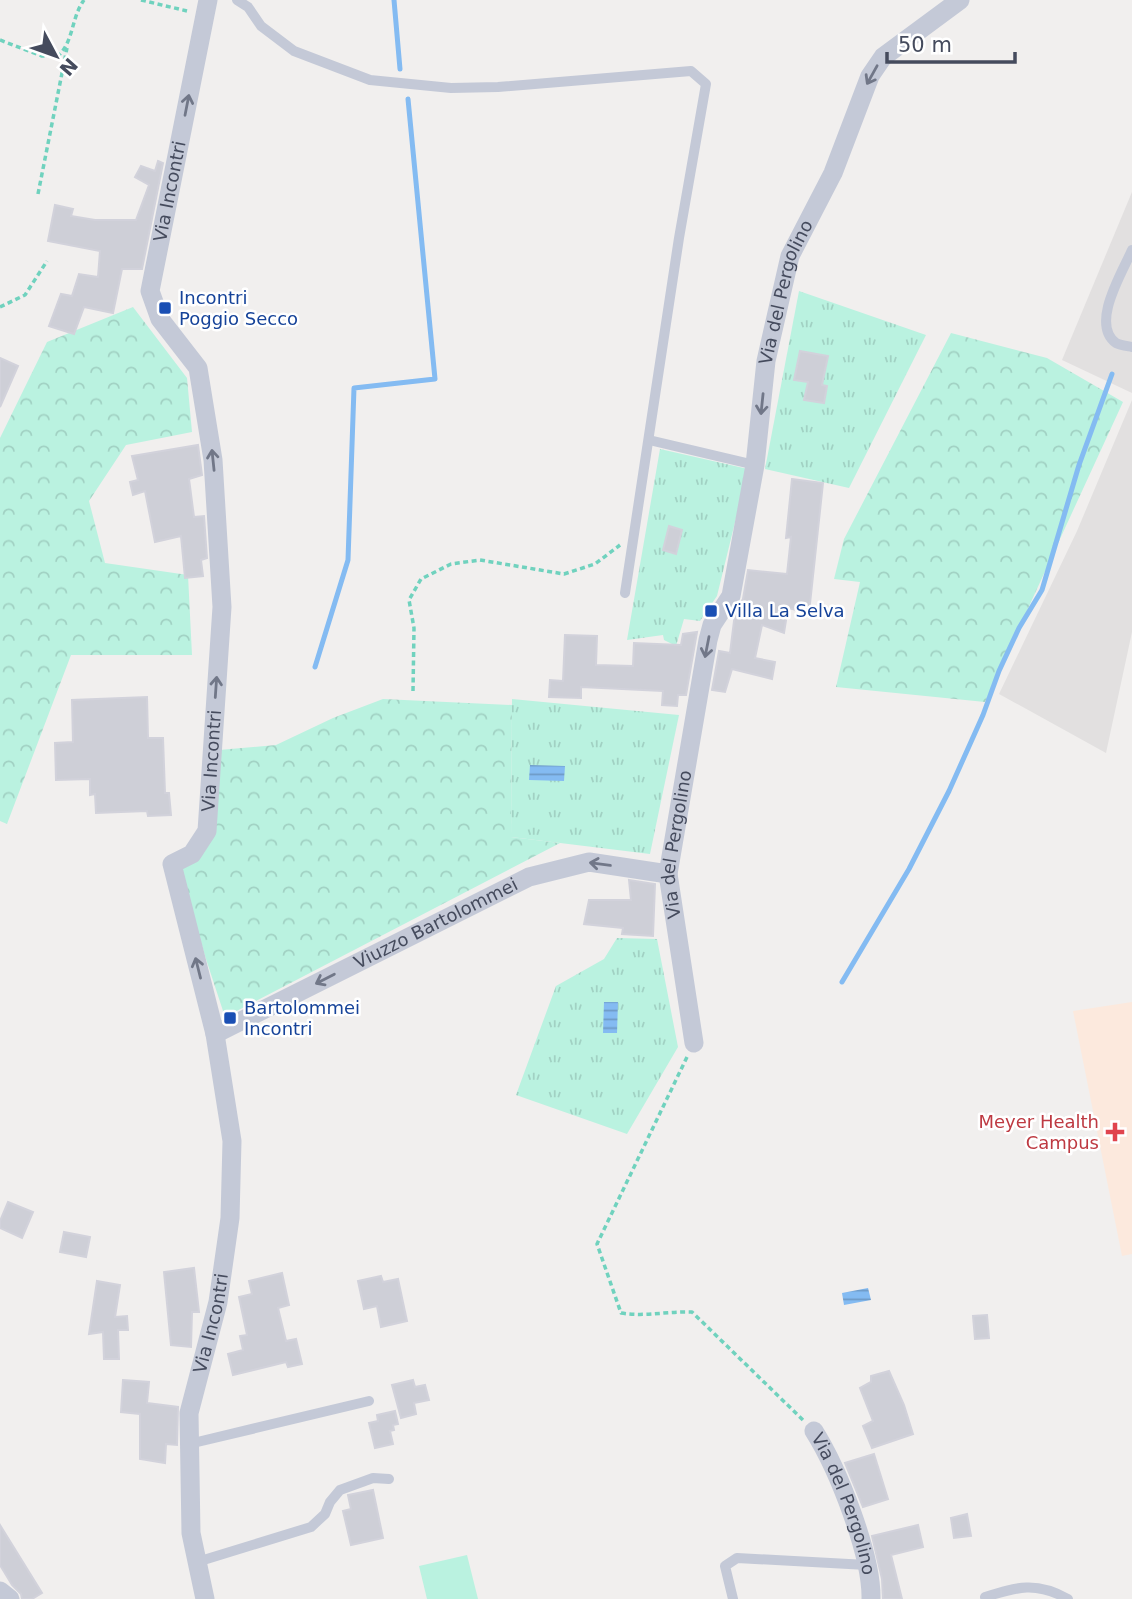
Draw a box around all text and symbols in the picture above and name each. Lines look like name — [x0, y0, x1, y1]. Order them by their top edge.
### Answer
north arrow — [21, 21, 91, 91]
scale bar — [887, 21, 1015, 65]
text: 50 m — [898, 33, 952, 57]
text: N — [55, 54, 82, 80]
one-way arrow — [865, 65, 879, 85]
one-way arrow — [181, 94, 195, 117]
street label: Via Incontri — [149, 139, 190, 243]
street label: Via del Pergolino — [755, 216, 817, 367]
place label: Incontri Poggio Secco — [179, 287, 298, 329]
marker: Incontri Poggio Secco — [157, 300, 173, 316]
one-way arrow — [755, 392, 768, 415]
one-way arrow — [206, 449, 219, 472]
place label: Villa La Selva — [725, 600, 845, 621]
marker: Villa La Selva — [703, 603, 719, 619]
one-way arrow — [700, 635, 714, 658]
one-way arrow — [210, 676, 223, 699]
street label: Via Incontri — [197, 709, 225, 812]
street label: Via del Pergolino — [657, 768, 696, 920]
one-way arrow — [590, 858, 612, 871]
street label: Viuzzo Bartolommei — [350, 873, 521, 973]
one-way arrow — [191, 957, 204, 980]
one-way arrow — [315, 972, 336, 986]
place label: Bartolommei Incontri — [244, 997, 360, 1039]
marker: Bartolommei Incontri — [222, 1010, 238, 1026]
place label: Meyer Health Campus — [978, 1111, 1099, 1153]
marker: Meyer Health Campus — [1105, 1122, 1125, 1142]
street label: Via Incontri — [189, 1272, 232, 1375]
street label: Via del Pergolino — [807, 1429, 880, 1576]

